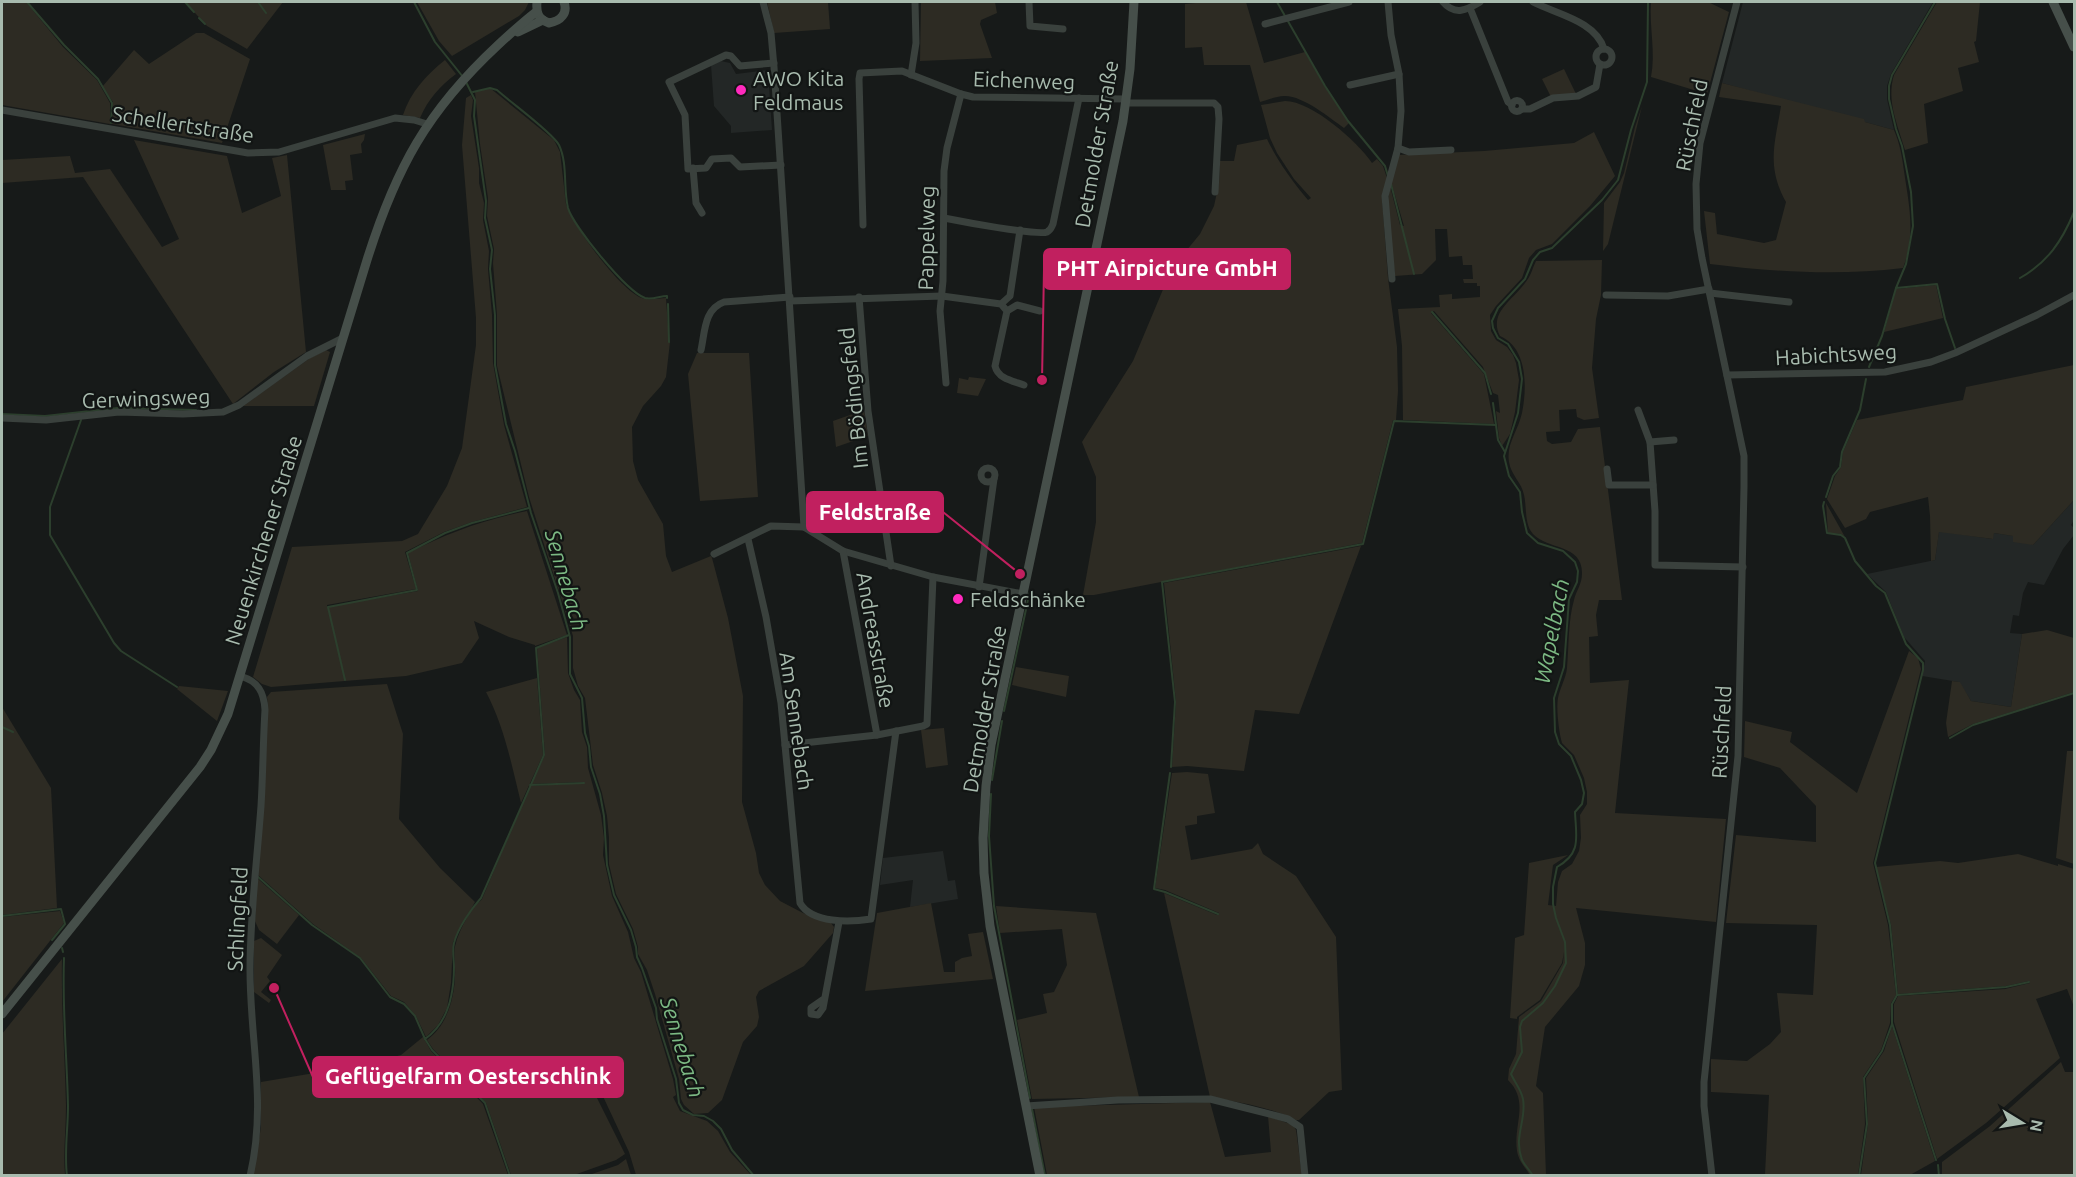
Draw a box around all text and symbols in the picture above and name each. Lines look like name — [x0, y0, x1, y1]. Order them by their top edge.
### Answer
street label: Detmolder Straße — [1069, 58, 1123, 230]
place label: AWO Kita Feldmaus — [753, 66, 844, 114]
street label: Eichenweg — [973, 66, 1075, 94]
street label: Rüschfeld — [1670, 77, 1712, 173]
marker: AWO Kita Feldmaus — [734, 83, 748, 97]
street label: Schellertstraße — [110, 101, 256, 147]
street label: Pappelweg — [913, 185, 939, 291]
callout: PHT Airpicture GmbH — [1044, 249, 1290, 289]
text: PHT Airpicture GmbH — [1056, 255, 1278, 280]
street label: Im Bödingsfeld — [834, 326, 872, 470]
street label: Habichtsweg — [1775, 339, 1897, 369]
street label: Gerwingsweg — [81, 384, 211, 412]
street label: Neuenkirchener Straße — [220, 432, 306, 648]
callout: Feldstraße — [807, 492, 943, 532]
text: Feldstraße — [819, 499, 931, 524]
water label: Sennebach — [540, 526, 593, 634]
street label: Andreasstraße — [852, 570, 900, 710]
water label: Wapelbach — [1529, 576, 1573, 686]
place label: Feldschänke — [970, 587, 1086, 611]
marker: Feldschänke — [951, 592, 965, 606]
street label: Detmolder Straße — [957, 623, 1011, 795]
street label: Am Sennebach — [775, 650, 819, 792]
street label: Rüschfeld — [1707, 685, 1735, 779]
street label: Schlingfeld — [222, 866, 252, 972]
water label: Sennebach — [656, 993, 710, 1100]
callout: Geflügelfarm Oesterschlink — [313, 1057, 623, 1097]
text: Geflügelfarm Oesterschlink — [325, 1063, 612, 1088]
north arrow — [1992, 1093, 2052, 1153]
text: N — [2027, 1118, 2047, 1133]

